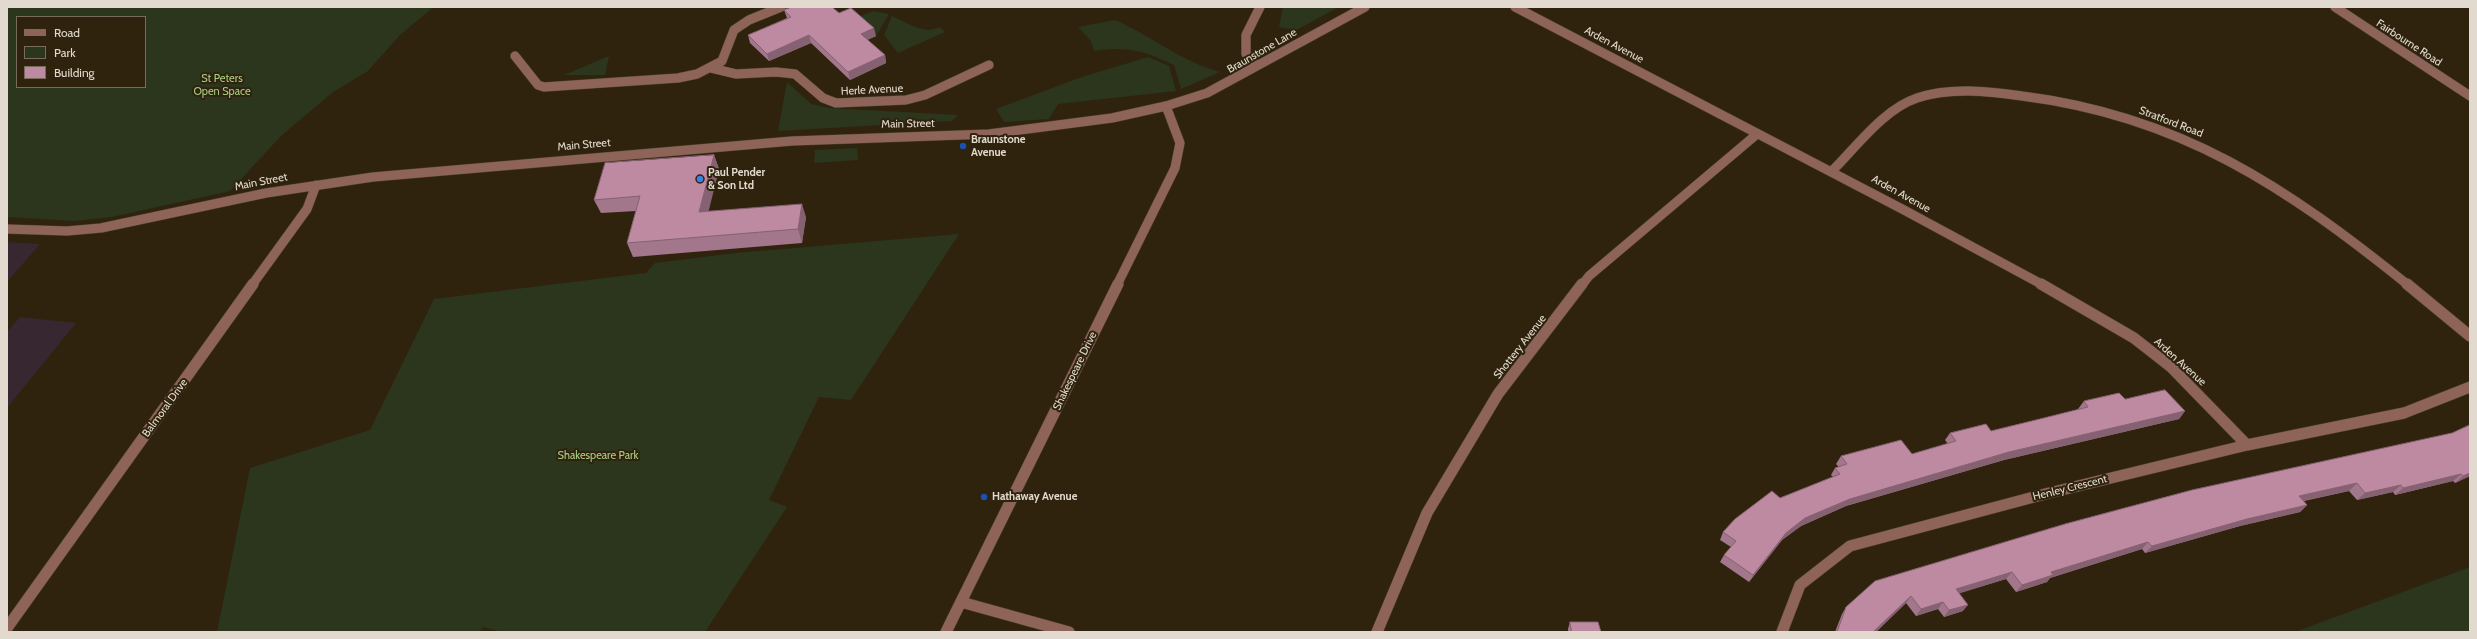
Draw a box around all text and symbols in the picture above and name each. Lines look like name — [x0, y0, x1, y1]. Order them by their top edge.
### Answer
legend — [16, 16, 146, 88]
street label: Fairbourne Road — [2374, 17, 2444, 69]
street label: Arden Avenue — [1582, 24, 1646, 66]
text: Road — [54, 25, 80, 40]
street label: Braunstone Lane — [1225, 26, 1299, 76]
text: Park — [54, 45, 76, 60]
text: Building — [54, 65, 95, 80]
park label: St Peters Open Space — [193, 72, 251, 98]
street label: Herle Avenue — [841, 82, 903, 98]
street label: Stratford Road — [2137, 104, 2205, 140]
street label: Main Street — [881, 117, 935, 131]
place label: Braunstone Avenue — [971, 133, 1025, 159]
street label: Main Street — [557, 136, 611, 154]
marker: Braunstone Avenue — [958, 141, 968, 151]
place label: Paul Pender & Son Ltd — [708, 166, 765, 192]
street label: Main Street — [234, 170, 288, 194]
street label: Arden Avenue — [1869, 172, 1933, 216]
marker: Paul Pender & Son Ltd — [695, 174, 705, 184]
street label: Shottery Avenue — [1491, 312, 1549, 382]
street label: Shakespeare Drive — [1050, 330, 1100, 412]
street label: Arden Avenue — [2151, 335, 2209, 389]
street label: Balmoral Drive — [140, 376, 190, 440]
park label: Shakespeare Park — [558, 449, 638, 463]
street label: Henley Crescent — [2031, 472, 2109, 504]
place label: Hathaway Avenue — [992, 490, 1077, 504]
marker: Hathaway Avenue — [979, 492, 989, 502]

